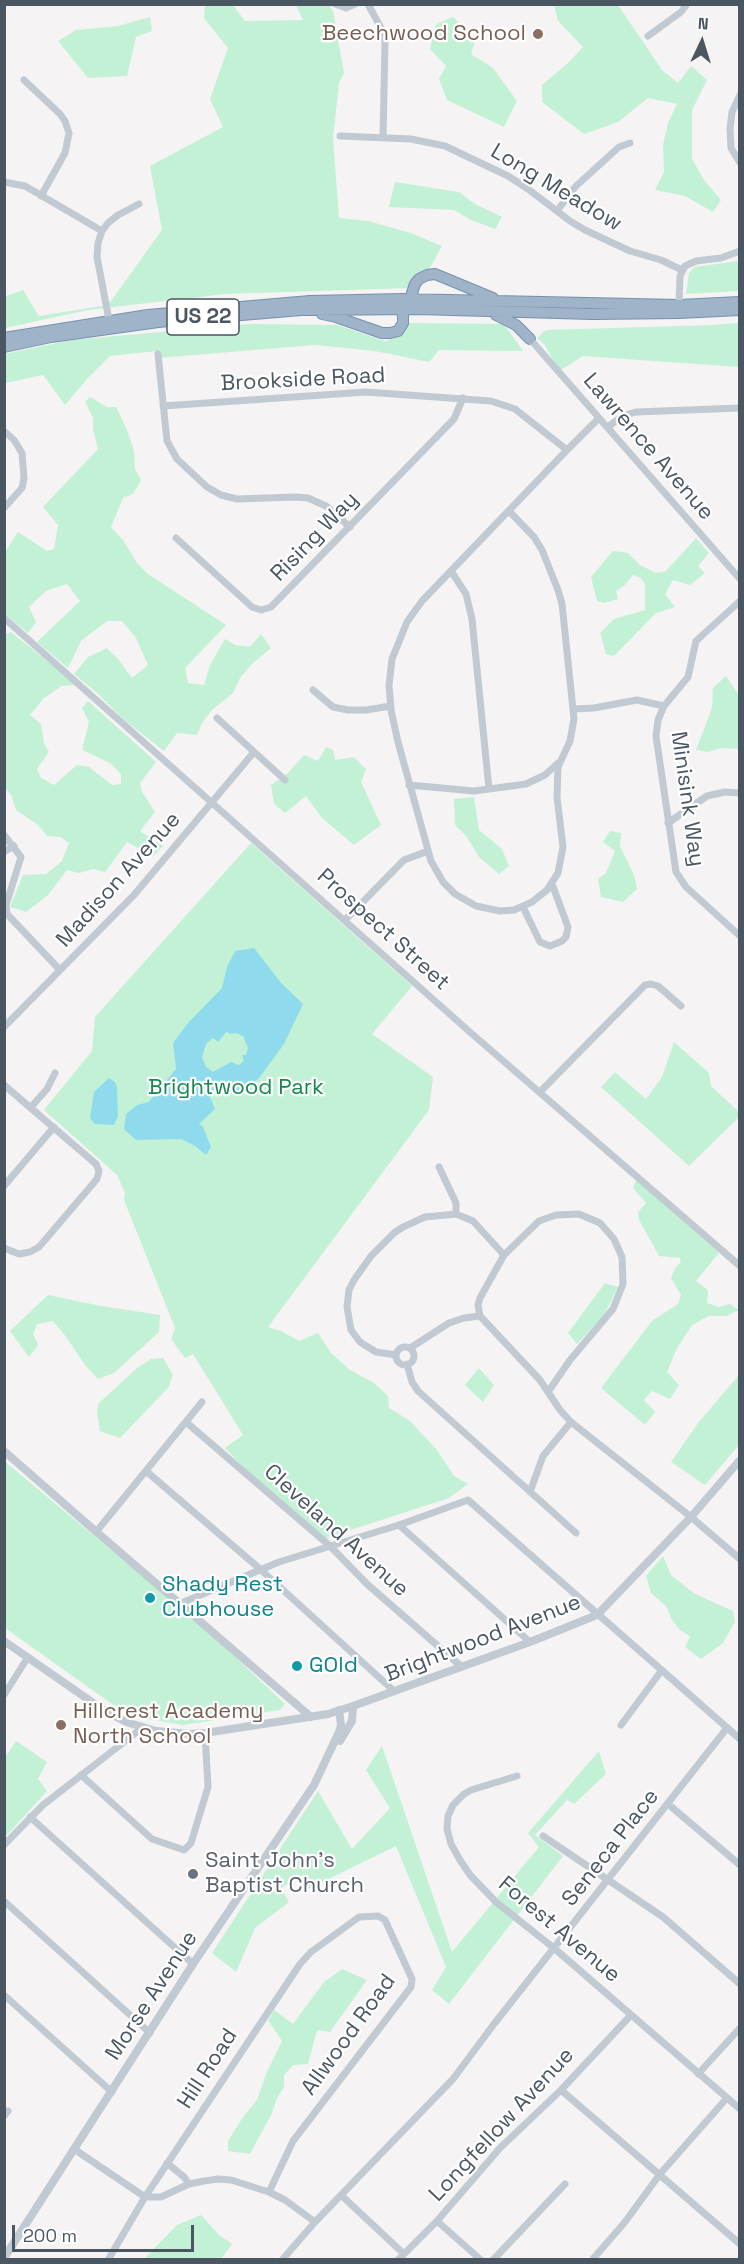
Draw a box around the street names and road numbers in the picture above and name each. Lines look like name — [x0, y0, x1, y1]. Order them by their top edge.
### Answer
street label: Long Meadow — [486, 138, 626, 238]
road number: US 22 — [167, 299, 239, 335]
street label: Brookside Road — [220, 362, 386, 398]
street label: Lawrence Avenue — [577, 368, 719, 526]
street label: Rising Way — [266, 487, 364, 587]
street label: Minisink Way — [664, 730, 710, 868]
street label: Madison Avenue — [51, 807, 187, 953]
street label: Prospect Street — [311, 864, 455, 996]
street label: Cleveland Avenue — [258, 1459, 414, 1603]
street label: Brightwood Avenue — [381, 1589, 585, 1689]
street label: Seneca Place — [557, 1784, 665, 1912]
street label: Forest Avenue — [493, 1871, 625, 1989]
street label: Morse Avenue — [100, 1926, 204, 2066]
street label: Allwood Road — [296, 1969, 402, 2101]
street label: Hill Road — [172, 2024, 244, 2114]
street label: Longfellow Avenue — [424, 2043, 580, 2207]

